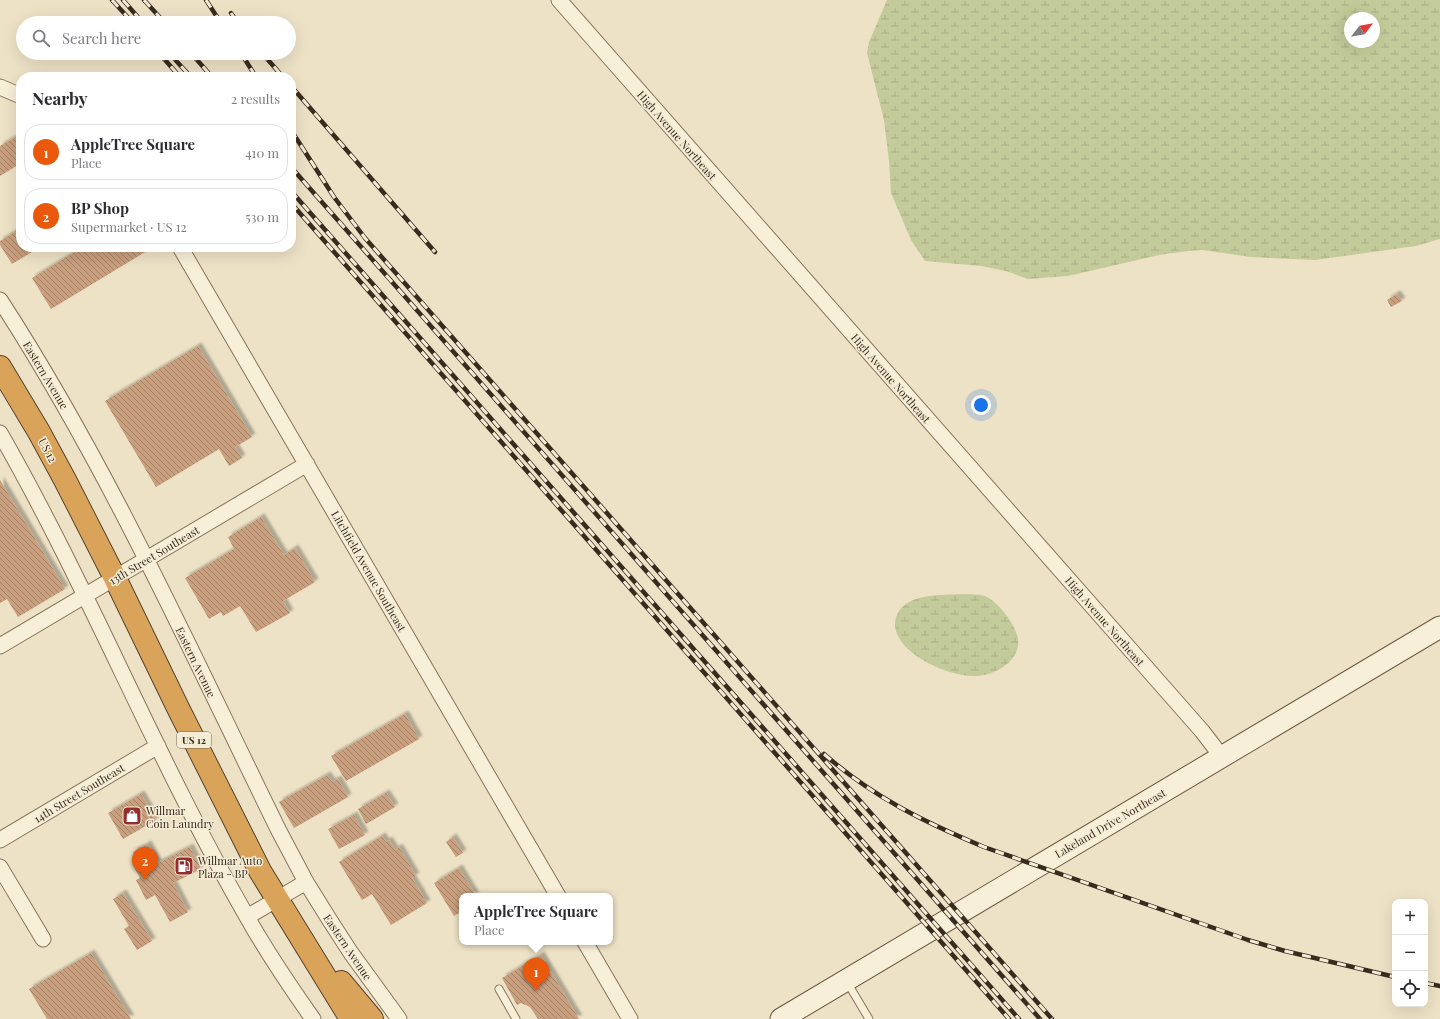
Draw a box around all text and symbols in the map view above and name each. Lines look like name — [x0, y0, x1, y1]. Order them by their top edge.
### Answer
north arrow — [1344, 12, 1380, 48]
search box — [16, 16, 296, 60]
icon: search — [30, 27, 52, 49]
text: Search here — [62, 28, 141, 48]
text: Nearby — [32, 87, 87, 109]
street label: High Avenue Northeast — [634, 87, 720, 183]
text: 2 results — [231, 90, 280, 107]
text: AppleTree Square — [71, 134, 195, 154]
text: 1 — [44, 144, 48, 161]
text: 410 m — [245, 144, 279, 161]
text: Place — [71, 154, 102, 171]
text: BP Shop — [71, 198, 129, 218]
text: 2 — [43, 208, 49, 225]
text: 530 m — [245, 208, 279, 225]
text: Supermarket · US 12 — [71, 218, 187, 235]
street label: High Avenue Northeast — [848, 330, 934, 426]
street label: Eastern Avenue — [20, 338, 72, 412]
your location — [971, 395, 991, 415]
street label: US 12 — [35, 435, 61, 465]
street label: Litchfield Avenue Southeast — [328, 508, 410, 634]
street label: 13th Street Southeast — [106, 522, 202, 588]
street label: High Avenue Northeast — [1062, 573, 1148, 669]
street label: Eastern Avenue — [172, 624, 220, 700]
road number: US 12 — [177, 732, 211, 748]
street label: 14th Street Southeast — [31, 760, 127, 826]
street label: Lakeland Drive Northeast — [1052, 785, 1168, 861]
place label: Willmar Coin Laundry — [145, 803, 214, 831]
shop icon: Willmar Coin Laundry — [121, 805, 143, 827]
pin: 2 — [132, 847, 158, 880]
place label: Willmar Auto Plaza - BP — [197, 853, 262, 881]
fuel station icon: Willmar Auto Plaza - BP — [173, 855, 195, 877]
popup — [459, 893, 613, 945]
map controls — [1392, 899, 1428, 1007]
button: + — [1392, 899, 1428, 935]
text: AppleTree Square — [474, 901, 598, 921]
street label: Eastern Avenue — [320, 911, 376, 983]
text: Place — [474, 921, 505, 938]
button: − — [1392, 935, 1428, 971]
pin: 1 — [523, 958, 549, 991]
button: locate — [1392, 971, 1428, 1007]

